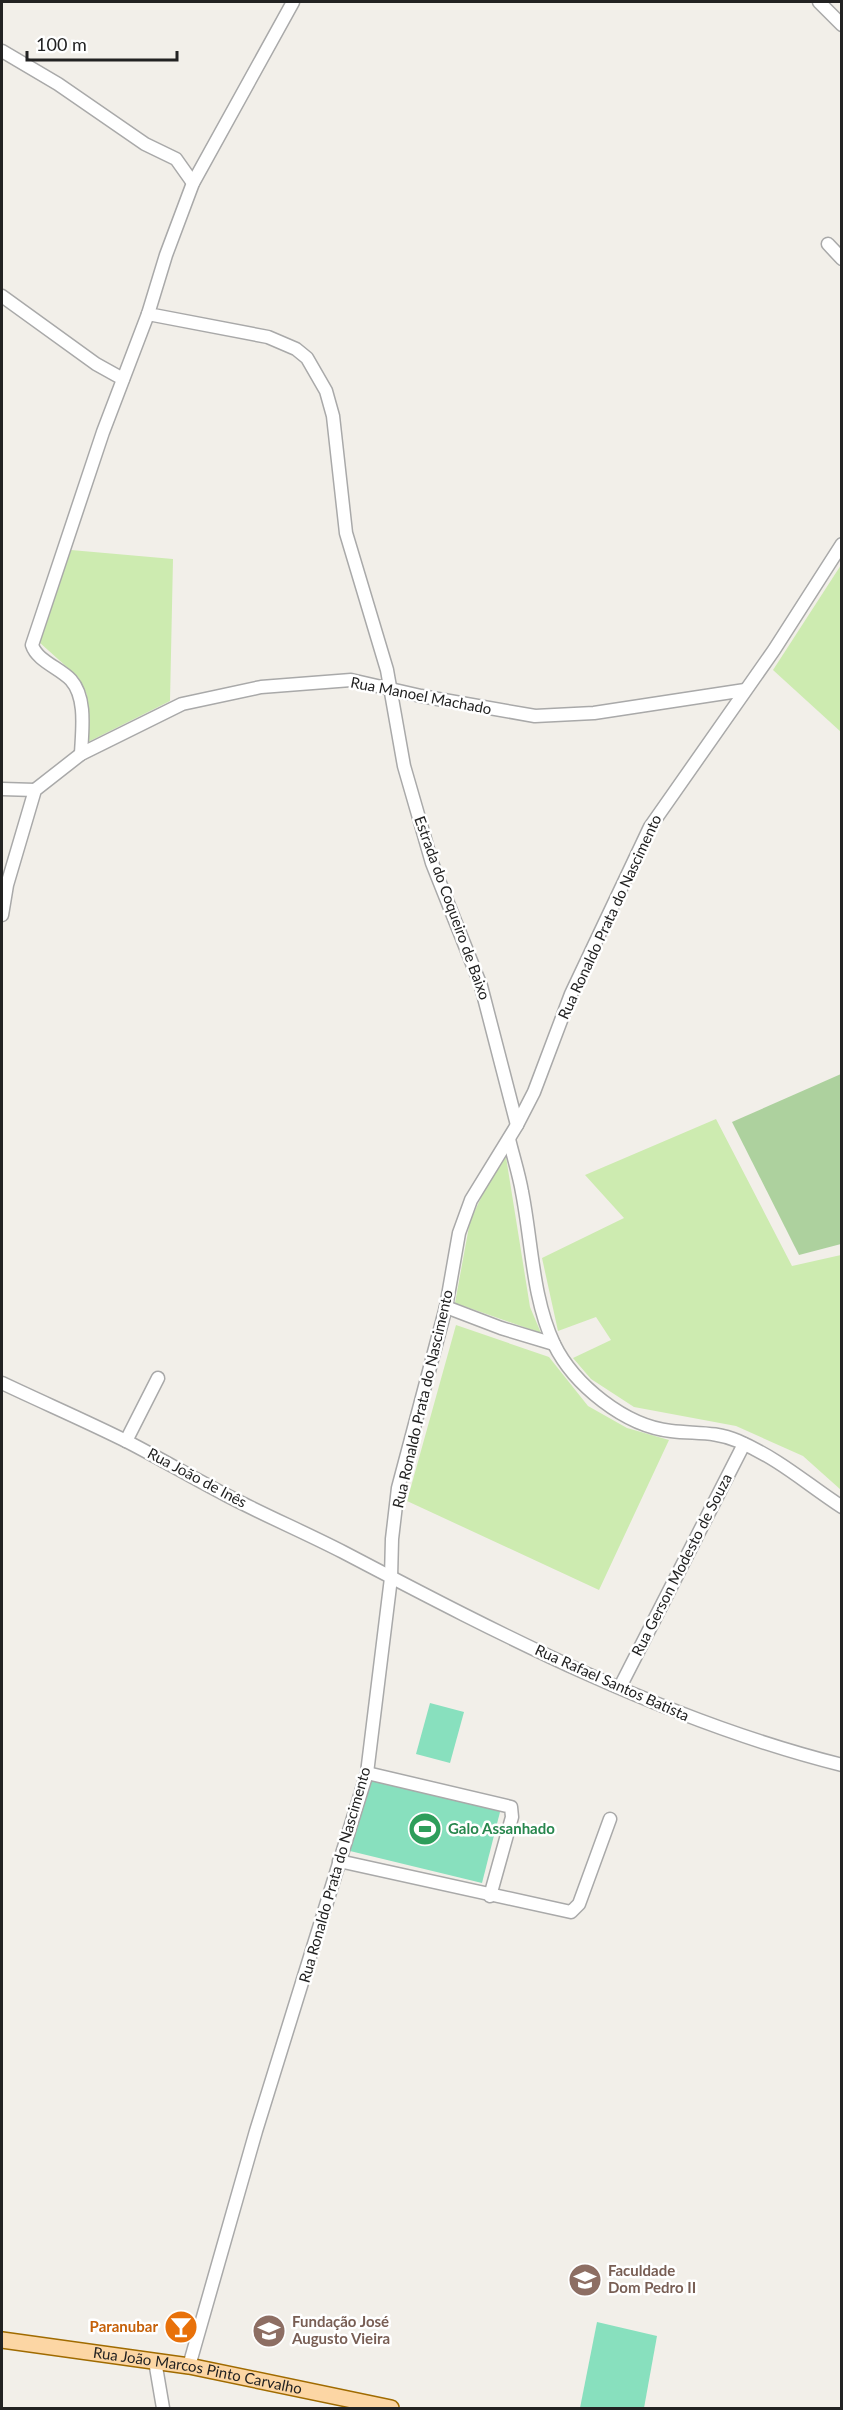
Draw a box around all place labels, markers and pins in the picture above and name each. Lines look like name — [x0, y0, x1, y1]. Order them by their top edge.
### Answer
sports icon: Galo Assanhado — [407, 1811, 443, 1847]
place label: Galo Assanhado — [448, 1819, 555, 1837]
place label: Faculdade Dom Pedro II — [608, 2261, 696, 2296]
school or university icon: Faculdade Dom Pedro II — [567, 2262, 603, 2298]
bar icon: Paranubar — [163, 2309, 199, 2345]
place label: Fundação José Augusto Vieira — [291, 2312, 390, 2347]
school or university icon: Fundação José Augusto Vieira — [251, 2313, 287, 2349]
place label: Paranubar — [90, 2317, 158, 2335]

